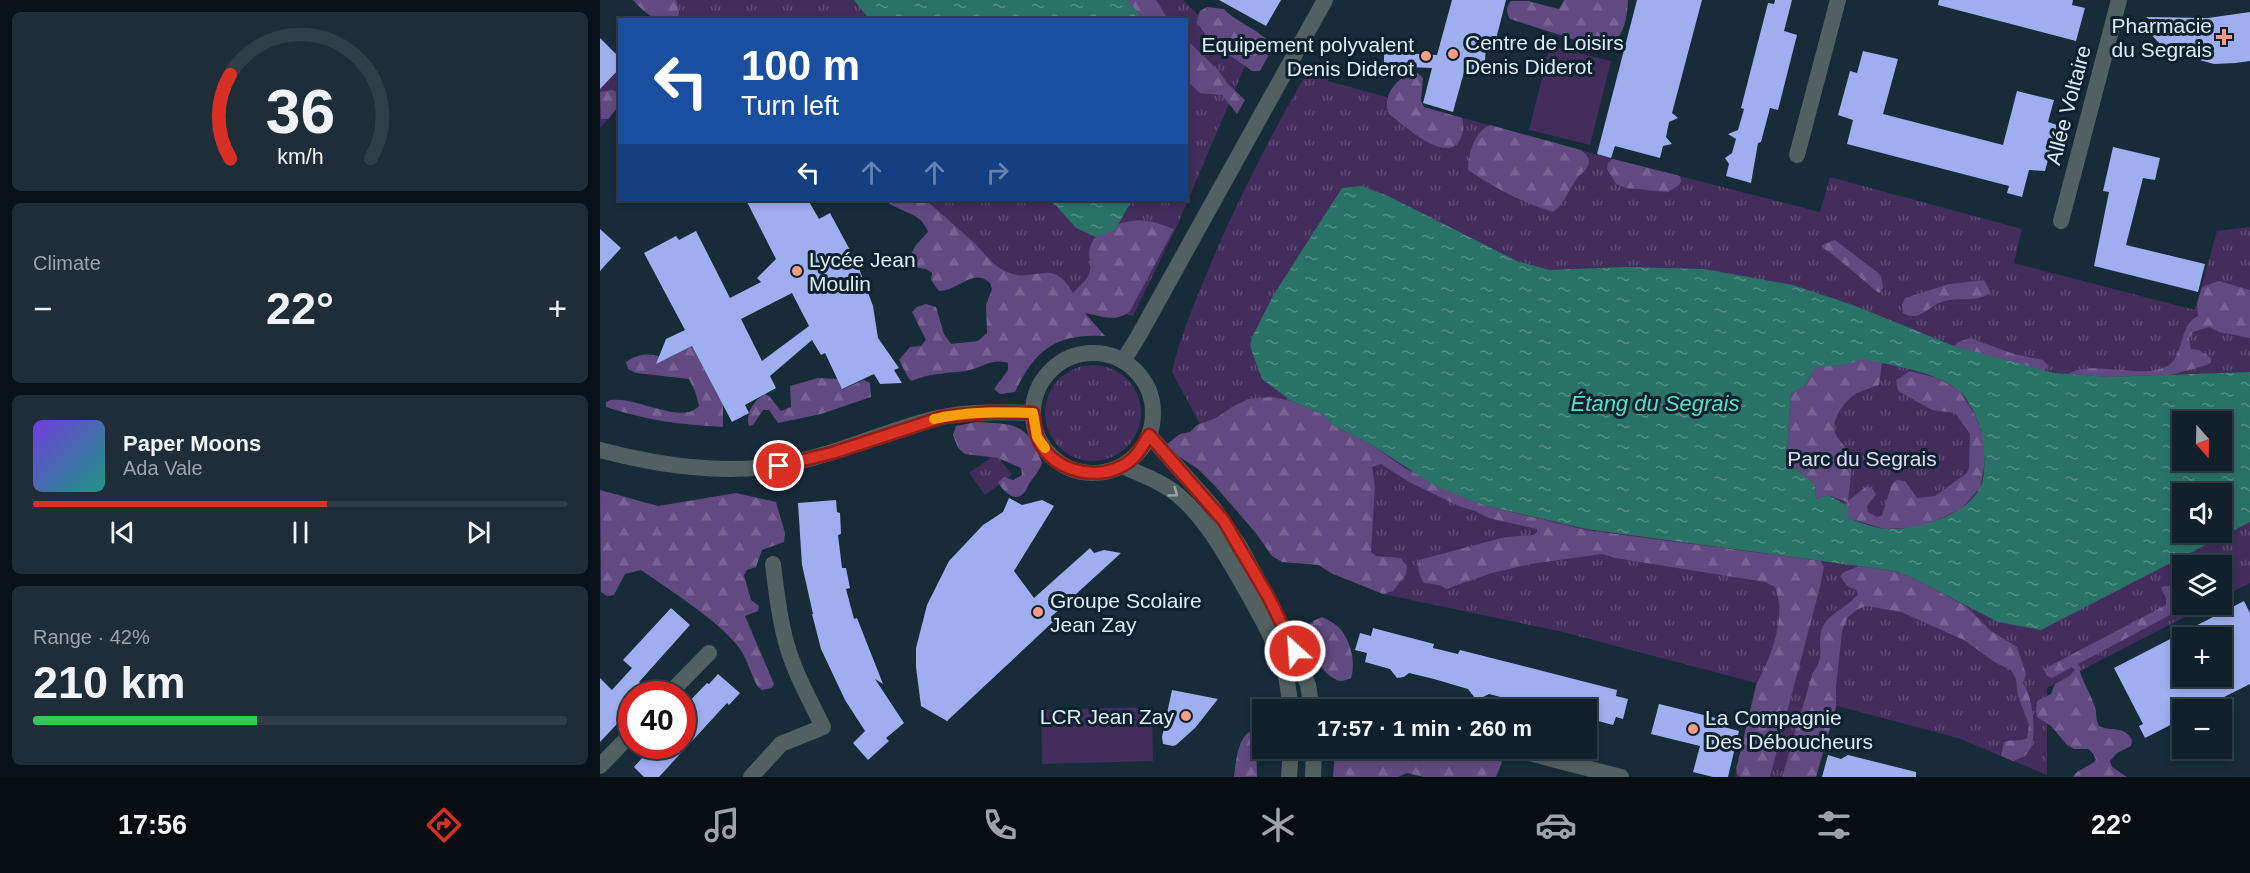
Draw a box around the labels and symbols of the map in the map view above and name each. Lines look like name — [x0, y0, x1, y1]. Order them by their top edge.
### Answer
place label: Pharmacie du Segrais — [2112, 14, 2212, 61]
marker: Pharmacie du Segrais — [2217, 30, 2231, 44]
place label: Centre de Loisirs Denis Diderot — [1465, 31, 1624, 78]
place label: Equipement polyvalent Denis Diderot — [1202, 33, 1414, 80]
street label: Allée Voltaire — [2041, 43, 2095, 167]
marker: Centre de Loisirs Denis Diderot — [1446, 47, 1460, 61]
marker: Equipement polyvalent Denis Diderot — [1419, 49, 1433, 63]
place label: Lycée Jean Moulin — [809, 248, 916, 295]
marker: Lycée Jean Moulin — [790, 264, 804, 278]
water label: Étang du Segrais — [1571, 391, 1739, 416]
north arrow — [2172, 411, 2232, 471]
pin — [753, 440, 804, 491]
park label: Parc du Segrais — [1787, 447, 1937, 470]
one-way arrow — [1167, 486, 1178, 497]
place label: Groupe Scolaire Jean Zay — [1050, 589, 1202, 636]
marker: Groupe Scolaire Jean Zay — [1031, 605, 1045, 619]
position arrow — [1263, 619, 1327, 683]
speed limit sign: 40 — [618, 681, 696, 759]
place label: LCR Jean Zay — [1040, 705, 1174, 728]
place label: La Compagnie Des Déboucheurs — [1705, 706, 1873, 753]
marker: LCR Jean Zay — [1179, 709, 1193, 723]
marker: La Compagnie Des Déboucheurs — [1686, 722, 1700, 736]

